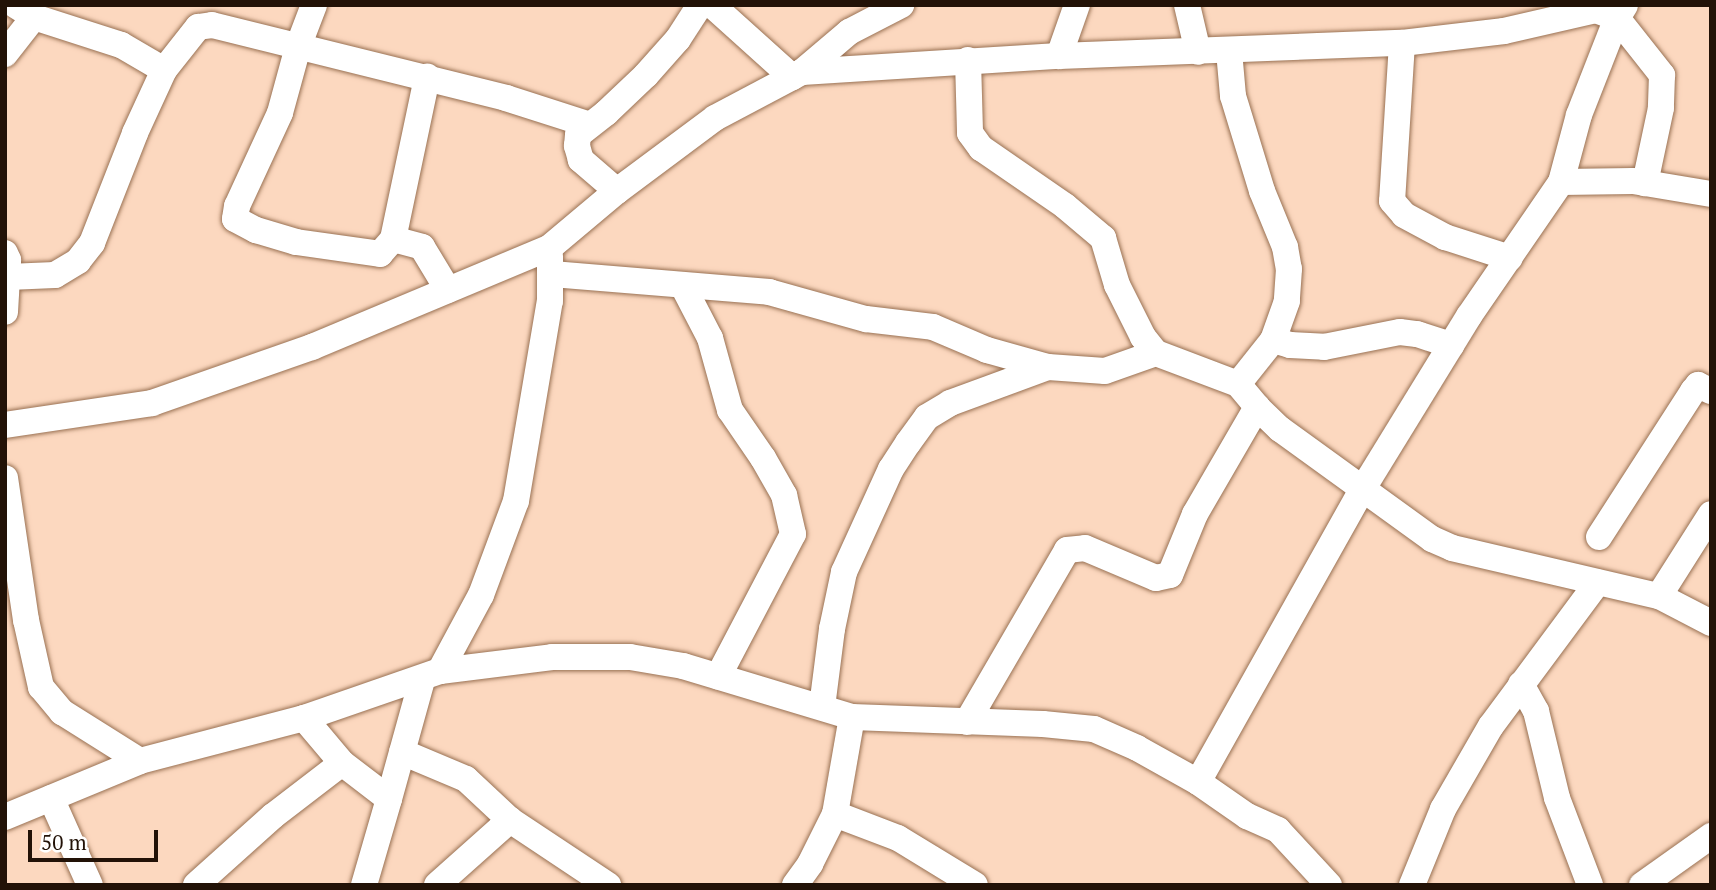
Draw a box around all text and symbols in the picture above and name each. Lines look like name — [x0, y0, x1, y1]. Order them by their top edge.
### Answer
scale bar — [32, 816, 161, 860]
text: 50 m — [41, 828, 87, 856]

